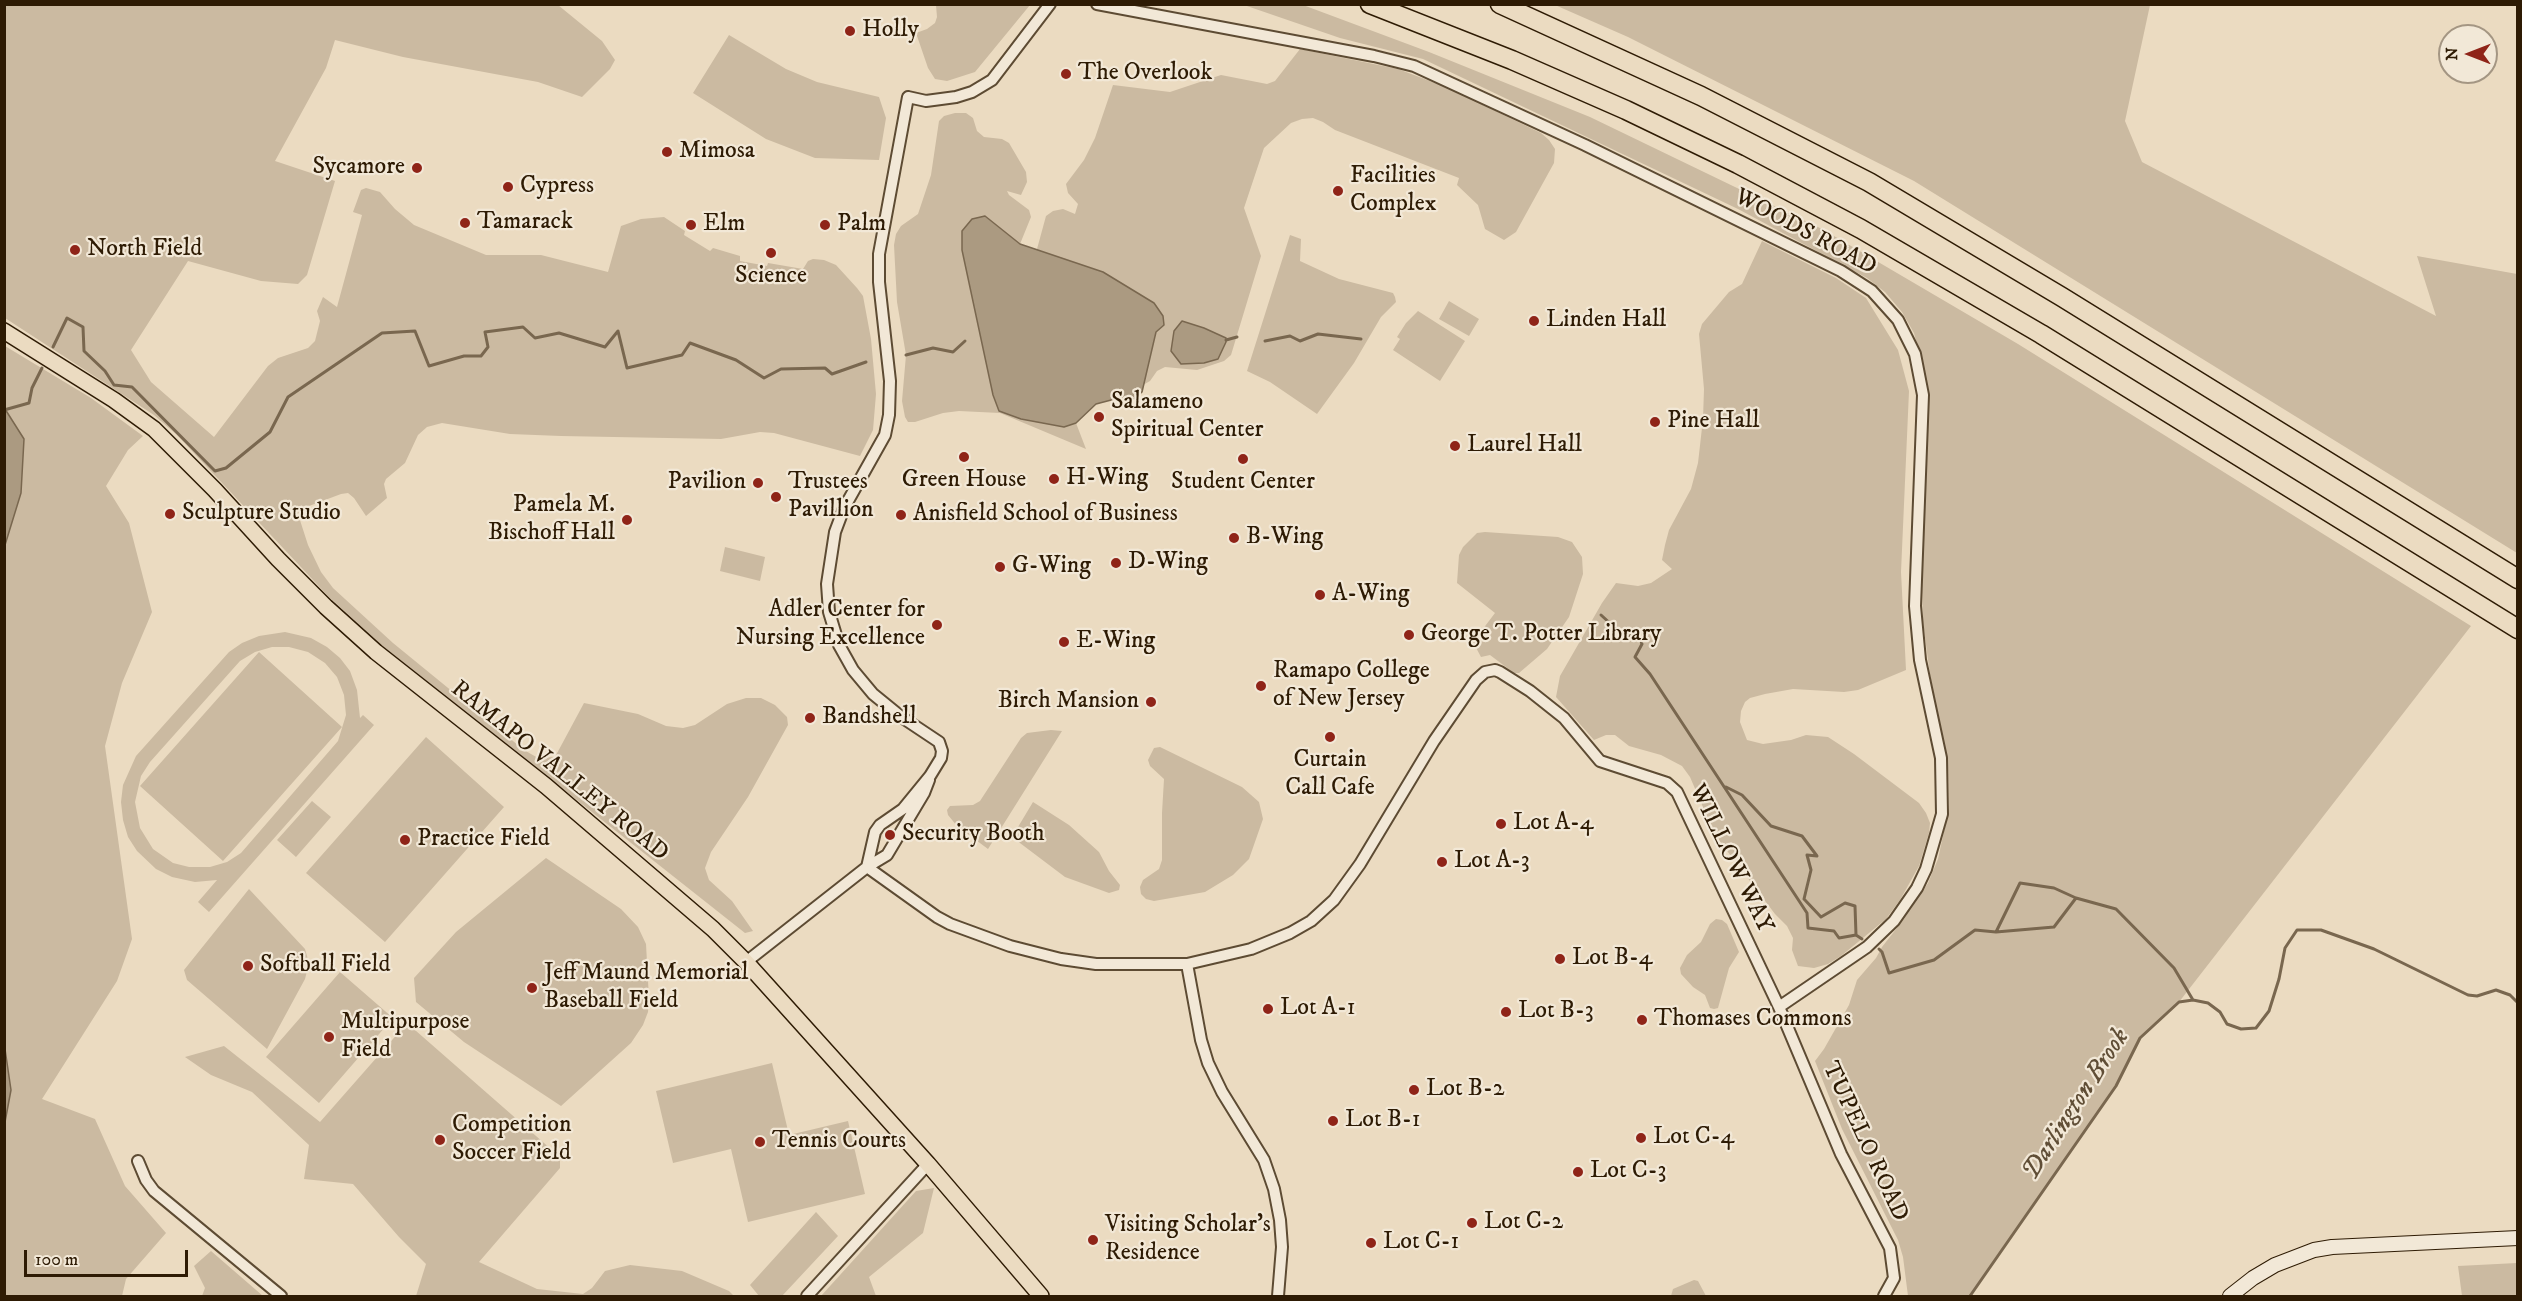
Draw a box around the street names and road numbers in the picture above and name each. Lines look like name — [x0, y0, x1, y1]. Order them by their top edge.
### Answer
street label: WOODS ROAD — [1729, 183, 1881, 283]
street label: RAMAPO VALLEY ROAD — [444, 675, 674, 869]
street label: WILLOW WAY — [1682, 780, 1778, 938]
street label: TUPELO ROAD — [1814, 1058, 1914, 1226]

